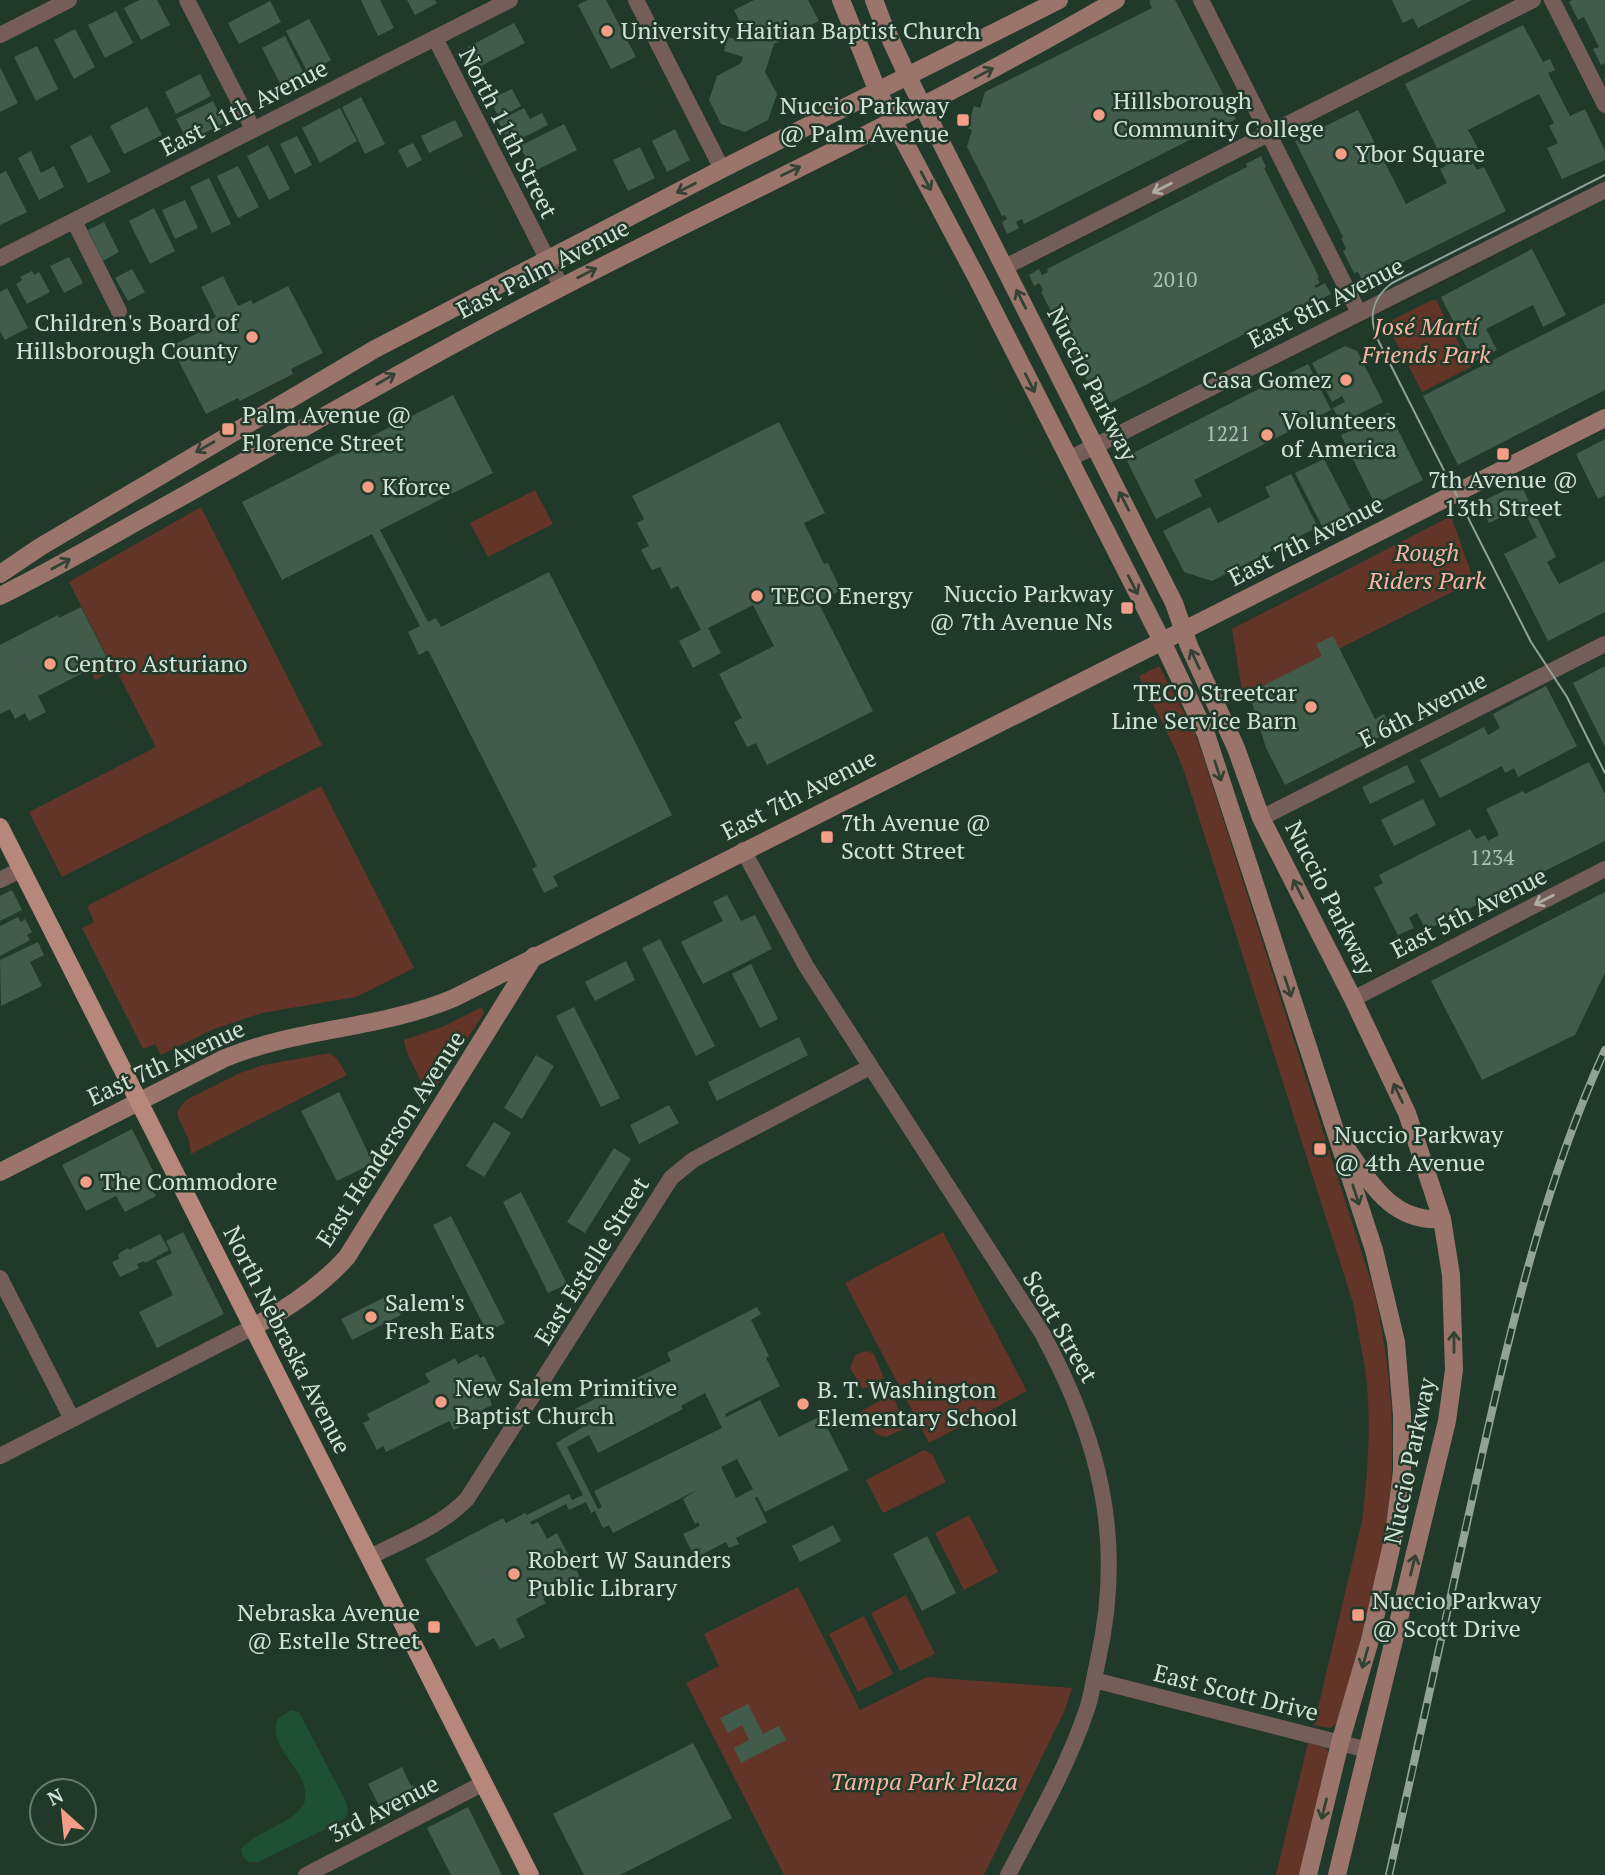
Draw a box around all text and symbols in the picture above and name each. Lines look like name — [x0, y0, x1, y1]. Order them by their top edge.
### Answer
place label: University Haitian Baptist Church — [621, 14, 981, 46]
marker: University Haitian Baptist Church — [599, 23, 615, 39]
street label: North 11th Street — [452, 42, 566, 223]
street label: East 11th Avenue — [154, 51, 333, 163]
one-way arrow — [973, 66, 993, 80]
place label: Hillsborough Community College — [1113, 84, 1324, 144]
place label: Nuccio Parkway @ Palm Avenue — [779, 89, 950, 149]
marker: Hillsborough Community College — [1091, 107, 1107, 123]
marker: Nuccio Parkway @ Palm Avenue — [955, 112, 971, 128]
place label: Ybor Square — [1355, 137, 1485, 169]
marker: Ybor Square — [1333, 146, 1349, 162]
one-way arrow — [780, 164, 801, 177]
one-way arrow — [919, 170, 933, 190]
one-way arrow — [676, 181, 696, 195]
one-way arrow — [1152, 181, 1173, 195]
street label: East Palm Avenue — [451, 211, 634, 325]
street label: East 8th Avenue — [1242, 249, 1409, 355]
house number: 2010 — [1153, 265, 1197, 293]
one-way arrow — [577, 266, 597, 280]
one-way arrow — [1013, 289, 1027, 309]
street label: Nuccio Parkway — [1040, 301, 1146, 467]
place label: Children's Board of Hillsborough County — [16, 306, 240, 366]
park label: José Martí Friends Park — [1361, 310, 1491, 370]
marker: Children's Board of Hillsborough County — [244, 329, 260, 345]
place label: Casa Gomez — [1202, 363, 1332, 395]
one-way arrow — [376, 372, 396, 386]
one-way arrow — [1023, 372, 1037, 393]
marker: Casa Gomez — [1338, 372, 1354, 388]
place label: Palm Avenue @ Florence Street — [242, 398, 412, 458]
place label: Volunteers of America — [1281, 404, 1397, 464]
house number: 1221 — [1206, 419, 1250, 447]
marker: Palm Avenue @ Florence Street — [220, 421, 236, 437]
marker: Volunteers of America — [1259, 427, 1275, 443]
one-way arrow — [196, 440, 216, 454]
marker: 7th Avenue @ 13th Street — [1495, 446, 1511, 462]
place label: 7th Avenue @ 13th Street — [1428, 463, 1578, 523]
place label: Kforce — [382, 470, 451, 502]
marker: Kforce — [360, 479, 376, 495]
street label: East 7th Avenue — [1223, 487, 1389, 593]
one-way arrow — [1116, 491, 1130, 512]
park label: Rough Riders Park — [1367, 536, 1486, 596]
one-way arrow — [50, 557, 70, 571]
one-way arrow — [1127, 574, 1141, 595]
place label: Nuccio Parkway @ 7th Avenue Ns — [929, 577, 1114, 637]
place label: TECO Energy — [771, 579, 913, 611]
marker: TECO Energy — [749, 588, 765, 604]
marker: Nuccio Parkway @ 7th Avenue Ns — [1119, 600, 1135, 616]
place label: Centro Asturiano — [64, 647, 248, 679]
one-way arrow — [1188, 649, 1201, 670]
marker: Centro Asturiano — [42, 656, 58, 672]
street label: E 6th Avenue — [1353, 663, 1492, 755]
place label: TECO Streetcar Line Service Barn — [1111, 676, 1298, 736]
marker: TECO Streetcar Line Service Barn — [1303, 699, 1319, 715]
street label: East 7th Avenue — [716, 741, 882, 847]
one-way arrow — [1212, 759, 1225, 781]
place label: 7th Avenue @ Scott Street — [841, 806, 991, 866]
street label: Nuccio Parkway — [1278, 815, 1384, 981]
marker: 7th Avenue @ Scott Street — [819, 829, 835, 845]
house number: 1234 — [1470, 843, 1515, 871]
street label: East 5th Avenue — [1385, 859, 1552, 965]
one-way arrow — [1290, 879, 1304, 900]
one-way arrow — [1534, 894, 1555, 907]
one-way arrow — [1282, 976, 1295, 998]
street label: East 7th Avenue — [82, 1012, 249, 1113]
street label: East Henderson Avenue — [308, 1024, 472, 1253]
one-way arrow — [1391, 1083, 1404, 1104]
place label: Nuccio Parkway @ 4th Avenue — [1334, 1118, 1504, 1178]
marker: Nuccio Parkway @ 4th Avenue — [1312, 1141, 1328, 1157]
place label: The Commodore — [100, 1165, 278, 1197]
street label: East Estelle Street — [526, 1170, 656, 1351]
marker: The Commodore — [78, 1174, 94, 1190]
one-way arrow — [1350, 1184, 1363, 1206]
street label: North Nebraska Avenue — [216, 1220, 359, 1459]
street label: Scott Street — [1016, 1265, 1106, 1388]
place label: Salem's Fresh Eats — [385, 1286, 495, 1346]
marker: Salem's Fresh Eats — [363, 1309, 379, 1325]
one-way arrow — [1447, 1330, 1461, 1353]
place label: New Salem Primitive Baptist Church — [455, 1371, 677, 1431]
place label: B. T. Washington Elementary School — [817, 1373, 1018, 1433]
street label: Nuccio Parkway — [1376, 1374, 1442, 1547]
marker: New Salem Primitive Baptist Church — [433, 1394, 449, 1410]
marker: B. T. Washington Elementary School — [795, 1396, 811, 1412]
place label: Robert W Saunders Public Library — [528, 1543, 731, 1603]
one-way arrow — [1407, 1554, 1420, 1577]
marker: Robert W Saunders Public Library — [506, 1566, 522, 1582]
place label: Nuccio Parkway @ Scott Drive — [1372, 1584, 1542, 1644]
place label: Nebraska Avenue @ Estelle Street — [237, 1596, 420, 1656]
marker: Nuccio Parkway @ Scott Drive — [1350, 1607, 1366, 1623]
marker: Nebraska Avenue @ Estelle Street — [426, 1619, 442, 1635]
one-way arrow — [1357, 1647, 1370, 1669]
street label: East Scott Drive — [1151, 1656, 1322, 1728]
park label: Tampa Park Plaza — [830, 1765, 1018, 1797]
street label: 3rd Avenue — [323, 1767, 444, 1849]
north arrow — [28, 1777, 98, 1847]
text: N — [43, 1782, 68, 1811]
one-way arrow — [1317, 1797, 1330, 1820]

